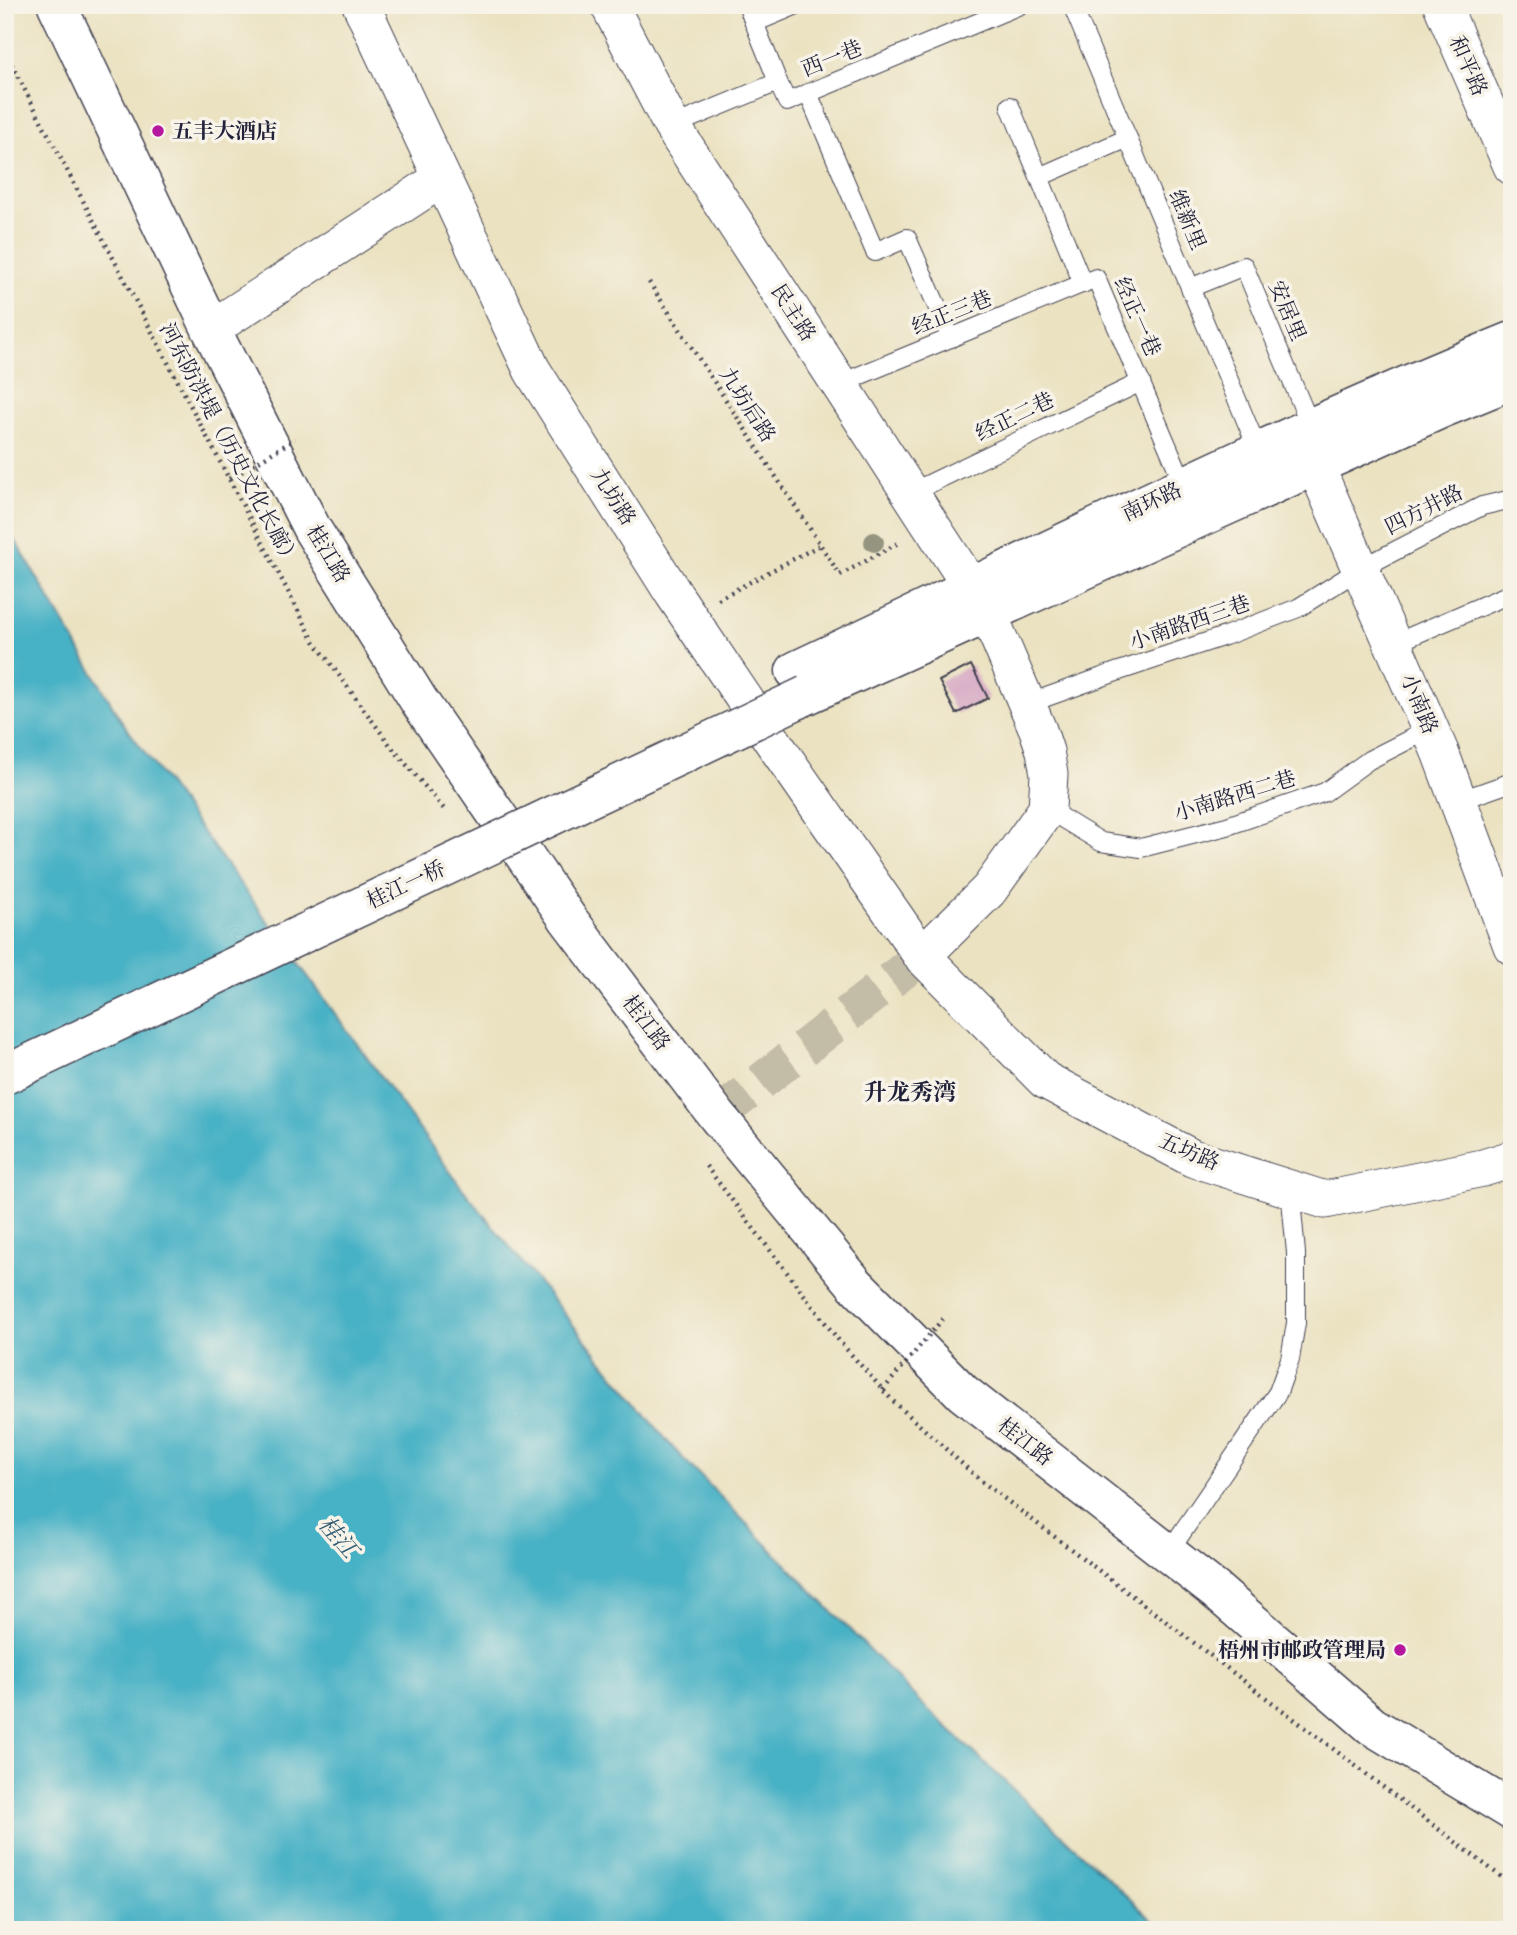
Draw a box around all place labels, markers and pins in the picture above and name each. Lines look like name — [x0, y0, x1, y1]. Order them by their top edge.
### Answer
place label: 五丰大酒店 — [172, 118, 277, 145]
marker: 五丰大酒店 — [150, 123, 166, 139]
place label: 梧州市邮政管理局 — [1218, 1637, 1386, 1664]
marker: 梧州市邮政管理局 — [1392, 1642, 1408, 1658]

